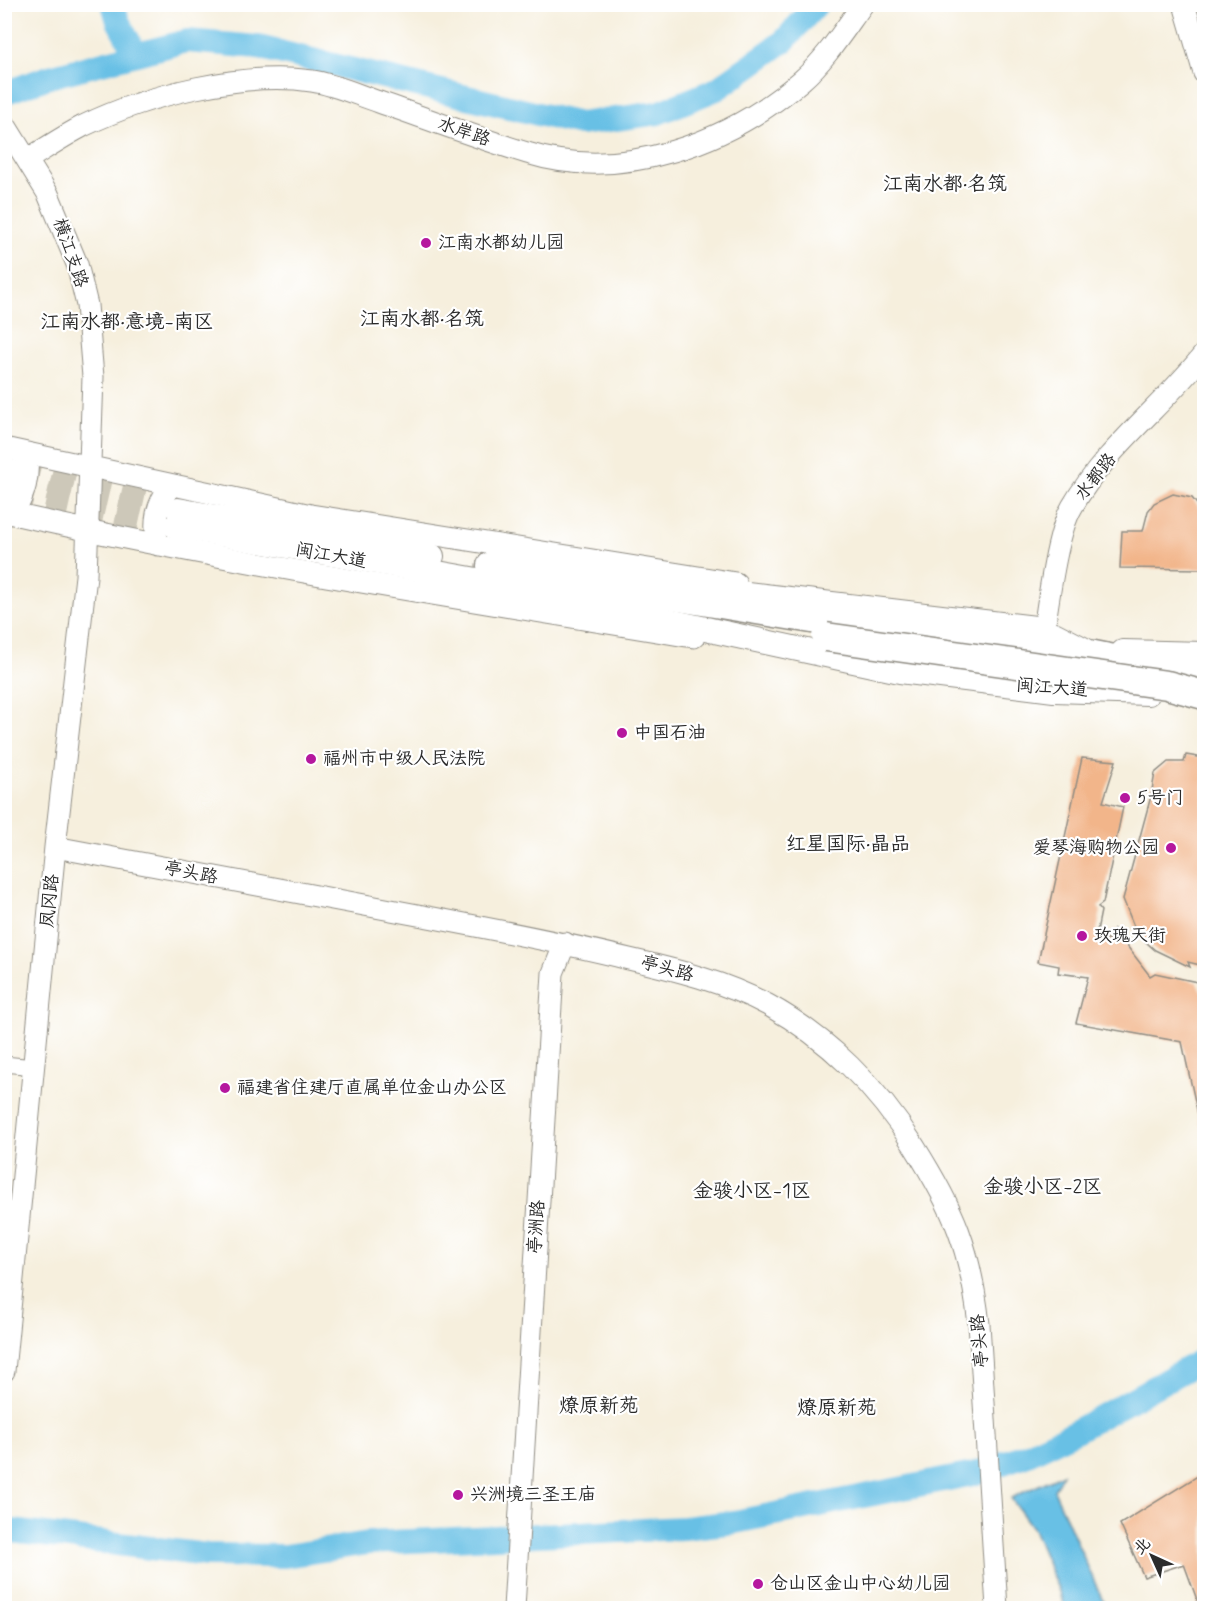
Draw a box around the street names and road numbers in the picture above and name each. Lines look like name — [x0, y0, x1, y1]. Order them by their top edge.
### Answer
street label: 水岸路 — [435, 112, 493, 152]
street label: 横江支路 — [47, 215, 93, 291]
street label: 水都路 — [1070, 448, 1122, 506]
street label: 闽江大道 — [293, 538, 369, 574]
street label: 闽江大道 — [1015, 674, 1089, 702]
street label: 亭头路 — [162, 856, 220, 890]
street label: 凤冈路 — [35, 873, 65, 929]
street label: 亭头路 — [638, 950, 696, 988]
street label: 亭洲路 — [523, 1199, 551, 1255]
street label: 亭头路 — [966, 1313, 994, 1369]

